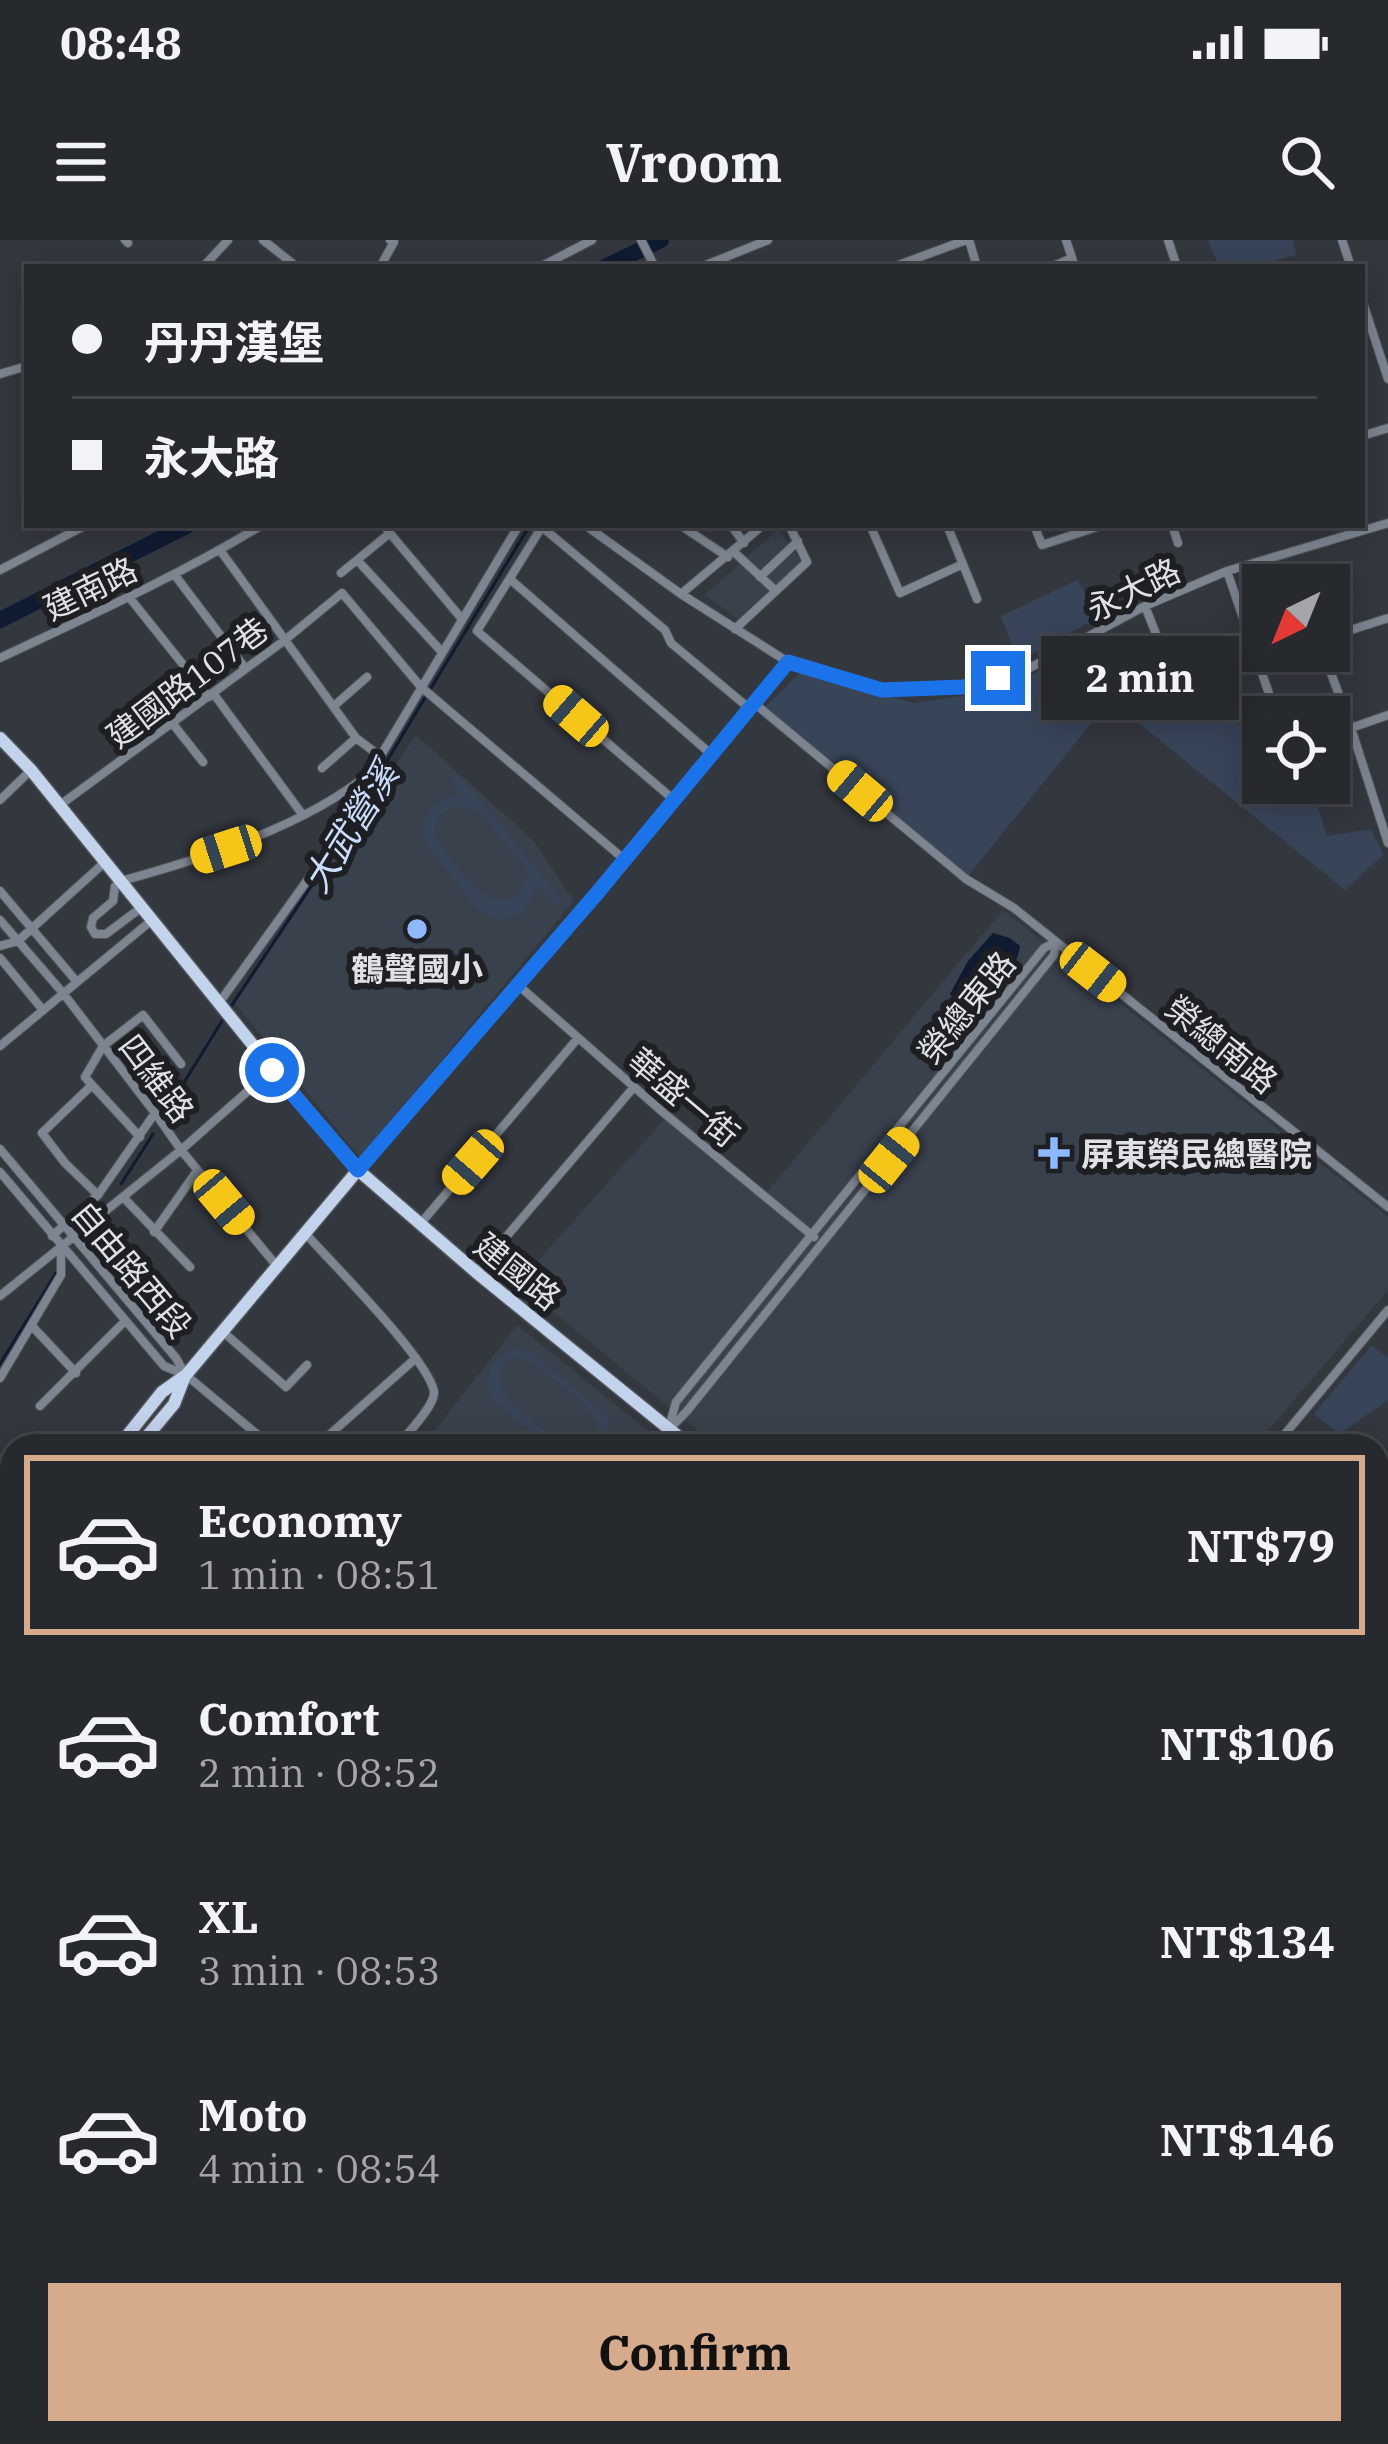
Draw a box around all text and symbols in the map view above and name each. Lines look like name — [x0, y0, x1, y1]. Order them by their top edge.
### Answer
text: 08:48 — [60, 13, 182, 71]
text: Vroom — [606, 127, 782, 197]
icon: menu — [48, 129, 114, 195]
icon: search — [1274, 129, 1340, 195]
text: 丹丹漢堡 — [144, 313, 324, 371]
text: 永大路 — [144, 428, 279, 486]
street label: 建南路 — [36, 547, 144, 629]
street label: 永大路 — [1079, 548, 1187, 630]
north arrow — [1242, 564, 1350, 672]
map controls — [1242, 564, 1350, 804]
street label: 建國路107巷 — [98, 607, 276, 757]
callout: 2 min — [1040, 636, 1238, 720]
route end — [971, 651, 1025, 705]
text: 2 min — [1085, 652, 1195, 703]
car — [537, 679, 615, 753]
button: locate — [1242, 696, 1350, 804]
water label: 大武營溪 — [292, 749, 411, 901]
car — [821, 754, 899, 828]
car — [186, 821, 266, 877]
marker: 鶴聲國小 — [404, 916, 430, 942]
car — [1054, 936, 1132, 1008]
street label: 榮總東路 — [908, 942, 1024, 1072]
place label: 鶴聲國小 — [351, 947, 483, 990]
street label: 榮總南路 — [1157, 986, 1287, 1102]
street label: 四維路 — [110, 1026, 204, 1130]
street label: 華盛一街 — [620, 1038, 748, 1156]
route start — [245, 1043, 299, 1097]
car — [852, 1121, 926, 1199]
car — [436, 1123, 510, 1201]
place label: 屏東榮民總醫院 — [1081, 1132, 1312, 1175]
marker: 屏東榮民總醫院 — [1038, 1137, 1070, 1169]
car — [187, 1163, 261, 1241]
street label: 自由路西段 — [63, 1192, 201, 1346]
street label: 建國路 — [466, 1223, 570, 1319]
icon: car — [54, 1491, 162, 1599]
text: Economy — [198, 1491, 402, 1549]
text: NT$79 — [1187, 1516, 1335, 1574]
text: 1 min · 08:51 — [198, 1549, 440, 1600]
icon: car — [54, 1689, 162, 1797]
text: Comfort — [198, 1689, 379, 1747]
text: NT$106 — [1160, 1714, 1335, 1772]
text: 2 min · 08:52 — [198, 1747, 440, 1798]
icon: car — [54, 1887, 162, 1995]
text: XL — [198, 1887, 259, 1945]
text: NT$134 — [1160, 1912, 1335, 1970]
text: 3 min · 08:53 — [198, 1945, 440, 1996]
icon: car — [54, 2085, 162, 2193]
text: Moto — [198, 2085, 308, 2143]
text: NT$146 — [1160, 2110, 1335, 2168]
text: 4 min · 08:54 — [198, 2143, 440, 2194]
button: Confirm — [48, 2283, 1341, 2421]

